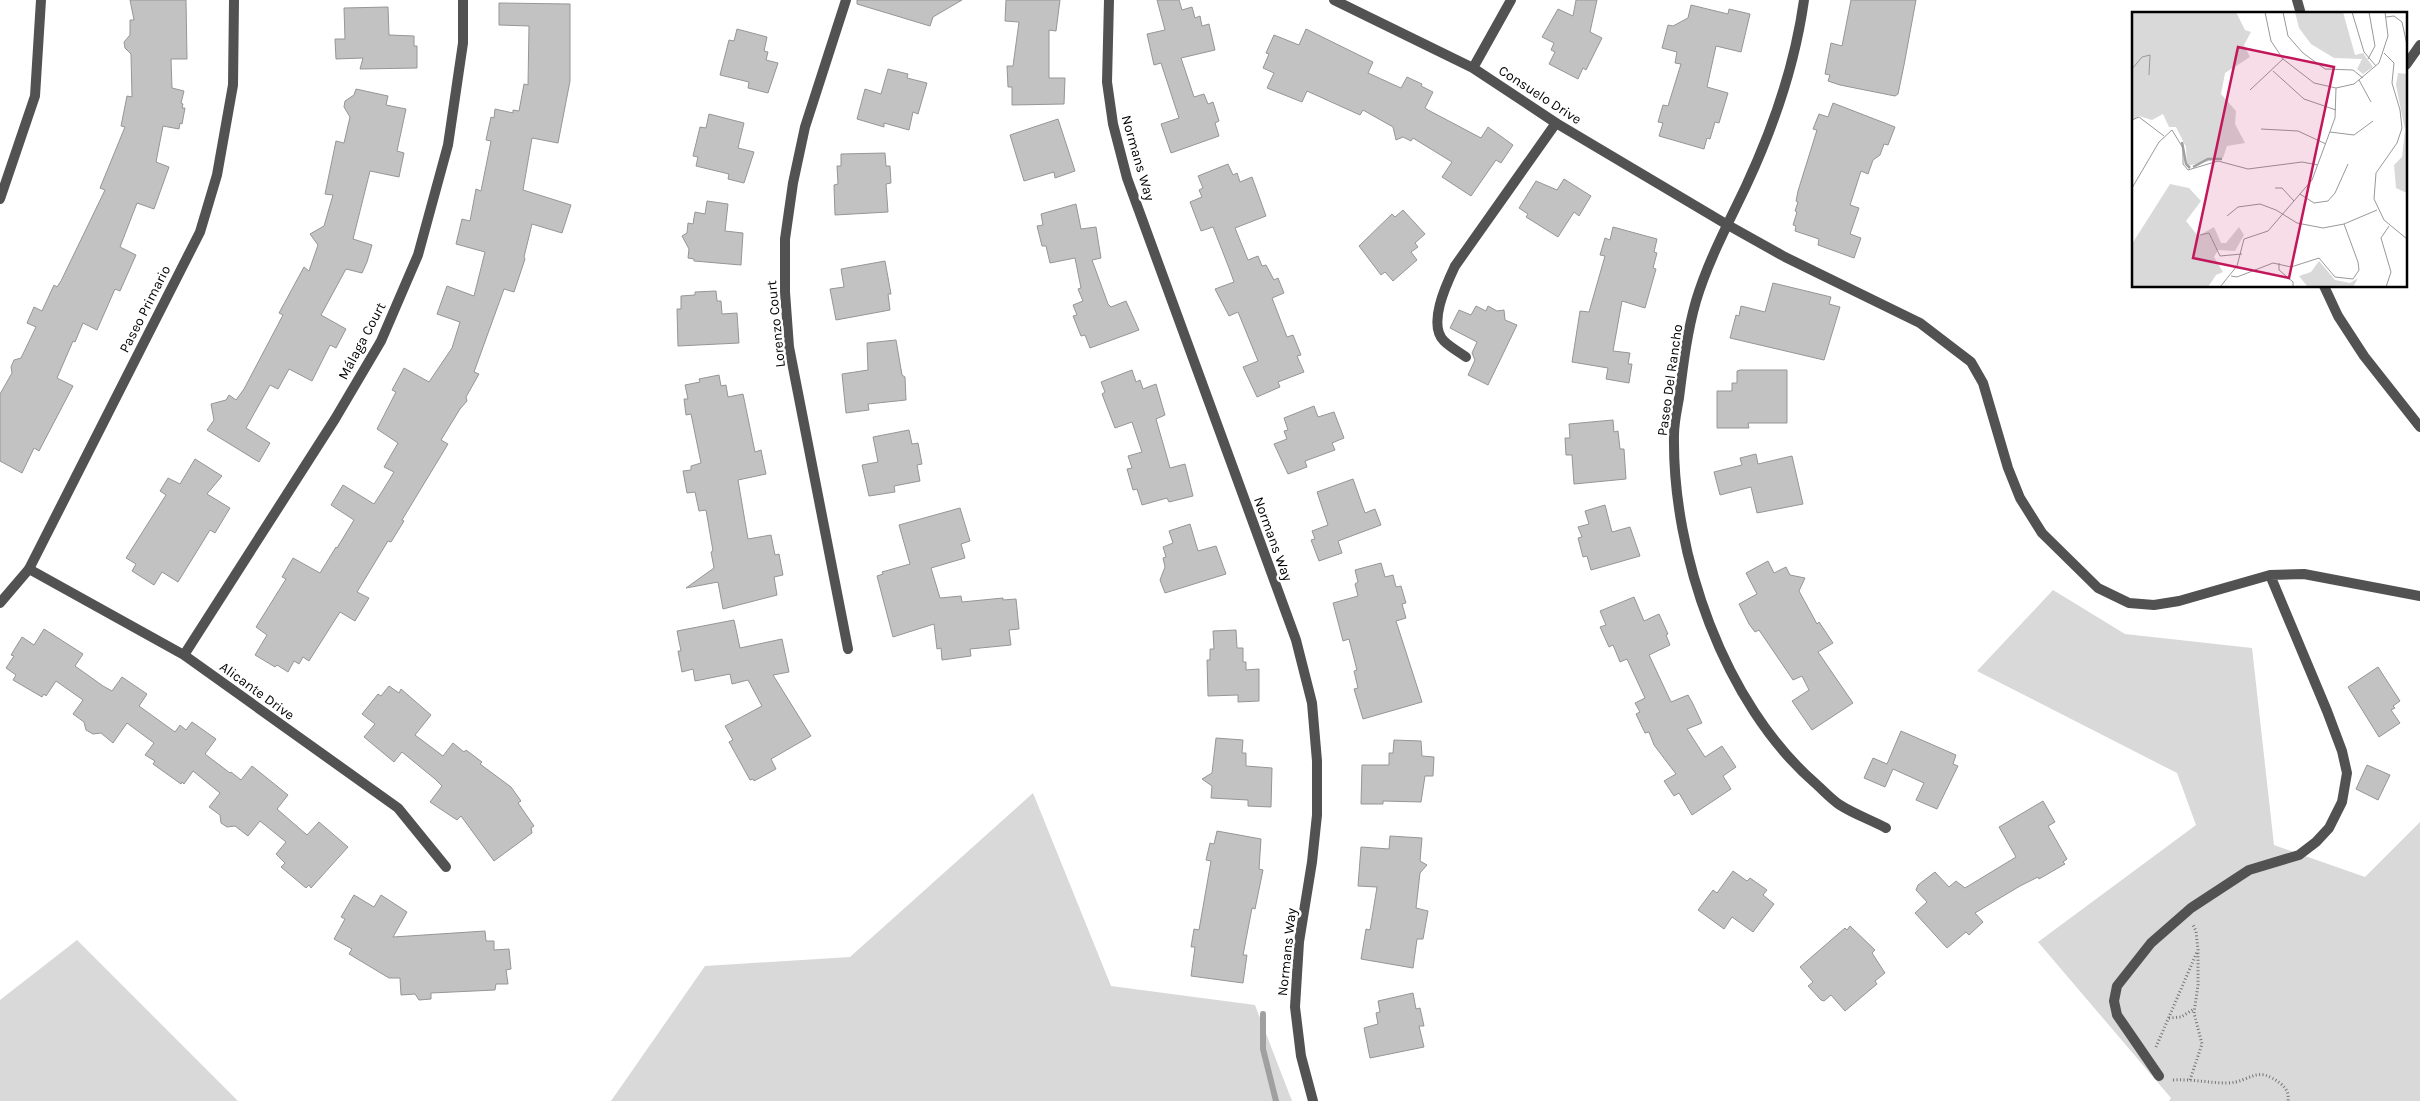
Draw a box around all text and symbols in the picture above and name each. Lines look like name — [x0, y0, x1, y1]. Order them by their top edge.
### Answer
inset map — [2132, 12, 2408, 288]
street label: Consuelo Drive — [1495, 62, 1585, 128]
street label: Normans Way — [1118, 113, 1159, 203]
street label: Paseo Primario — [116, 263, 174, 355]
street label: Lorenzo Court — [763, 280, 789, 368]
street label: Málaga Court — [335, 299, 389, 383]
street label: Paseo Del Rancho — [1654, 323, 1686, 437]
street label: Normans Way — [1250, 495, 1296, 584]
street label: Alicante Drive — [216, 658, 298, 724]
street label: Normans Way — [1274, 907, 1300, 997]

